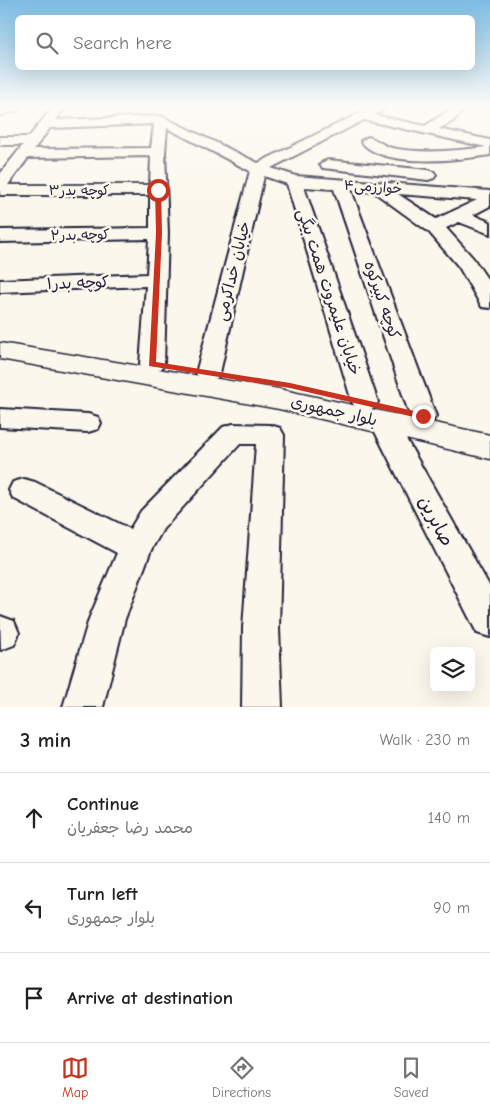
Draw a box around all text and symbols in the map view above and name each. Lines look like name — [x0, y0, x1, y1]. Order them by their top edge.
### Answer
search box — [15, 15, 475, 70]
icon: search — [33, 29, 61, 57]
text: Search here — [73, 32, 172, 54]
street label: خوارزمی۴ — [343, 176, 403, 198]
route start — [147, 179, 170, 202]
street label: کوچه بدر۳ — [48, 182, 110, 200]
street label: خیابان علیمروت همت بیگی — [293, 206, 365, 378]
street label: خیابان خداکرمی — [212, 219, 255, 323]
street label: کوچه بدر۲ — [50, 226, 110, 245]
street label: کوچه کبیرکوه — [359, 259, 404, 342]
street label: کوچه بدر۱ — [46, 273, 110, 294]
street label: بلوار جمهوری — [289, 392, 379, 431]
route end — [412, 405, 435, 428]
street label: صابرین — [414, 492, 458, 550]
map controls — [430, 647, 475, 692]
button: layers — [430, 647, 475, 692]
text: 3 min — [20, 728, 71, 752]
text: Walk · 230 m — [379, 731, 470, 749]
text: Continue — [67, 793, 139, 815]
icon: ahead — [20, 804, 48, 832]
text: 140 m — [428, 809, 470, 827]
text: محمد رضا جعفریان — [67, 819, 193, 837]
text: Turn left — [67, 883, 138, 905]
icon: left — [20, 894, 48, 922]
text: 90 m — [433, 899, 470, 917]
text: بلوار جمهوری — [67, 909, 155, 927]
icon: arrive — [20, 984, 48, 1012]
text: Arrive at destination — [67, 987, 233, 1009]
tab: Map — [61, 1054, 89, 1101]
tab: Directions — [212, 1054, 271, 1101]
tab: Saved — [394, 1054, 429, 1101]

